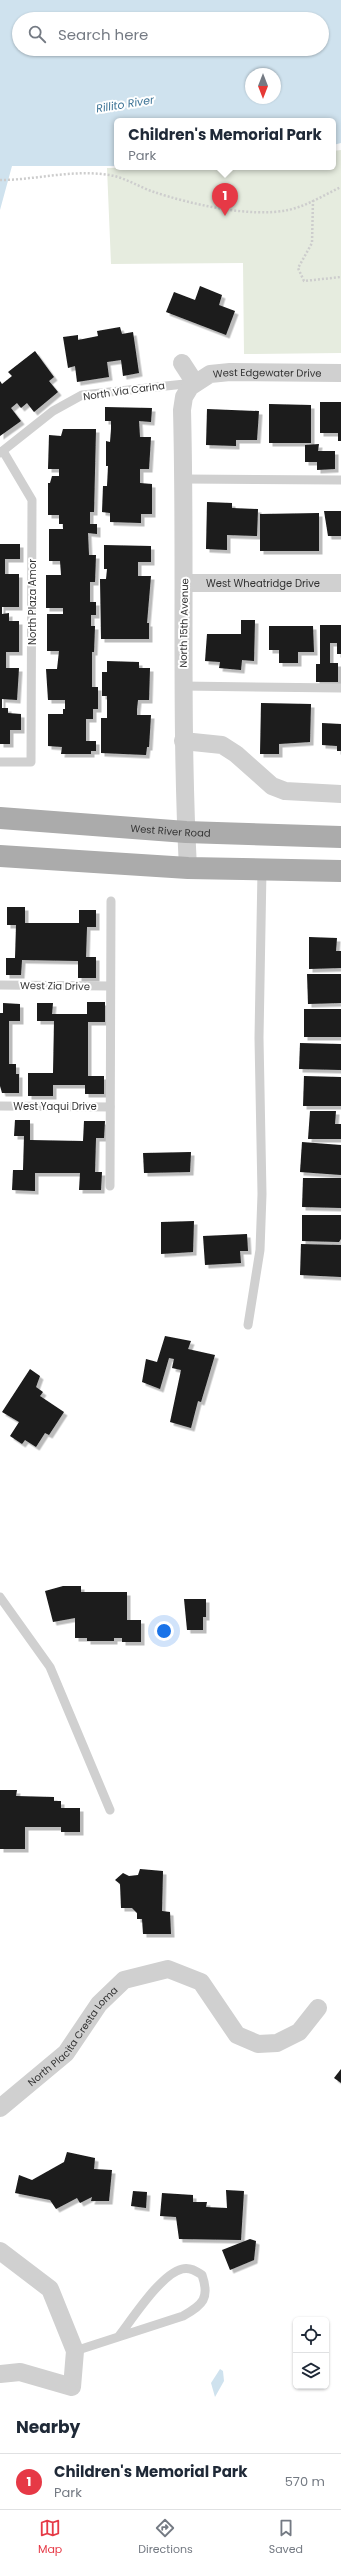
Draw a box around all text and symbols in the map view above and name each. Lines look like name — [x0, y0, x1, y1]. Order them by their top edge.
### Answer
search box — [12, 12, 329, 56]
icon: search — [26, 23, 48, 45]
text: Search here — [58, 24, 148, 45]
north arrow — [245, 68, 281, 104]
water label: Rillito River — [95, 91, 156, 116]
popup — [114, 118, 336, 170]
text: Children's Memorial Park — [128, 124, 322, 145]
text: Park — [128, 146, 156, 165]
pin: 1 — [212, 183, 238, 216]
street label: West Edgewater Drive — [212, 364, 322, 381]
street label: North Via Carina — [82, 378, 166, 404]
street label: North Plaza Amor — [25, 559, 40, 645]
street label: West Wheatridge Drive — [206, 576, 320, 591]
street label: North 15th Avenue — [176, 578, 192, 668]
street label: West River Road — [130, 820, 211, 840]
street label: West Zia Drive — [20, 978, 90, 994]
street label: West Yaqui Drive — [13, 1099, 97, 1114]
your location — [154, 1621, 174, 1641]
street label: North Placita Cresta Loma — [24, 1983, 121, 2090]
map controls — [293, 2317, 329, 2389]
button: locate — [293, 2317, 329, 2353]
button: layers — [293, 2353, 329, 2389]
text: Nearby — [16, 2415, 80, 2439]
text: Children's Memorial Park — [54, 2461, 248, 2482]
text: 1 — [27, 2472, 31, 2491]
text: 570 m — [285, 2472, 325, 2491]
text: Park — [54, 2483, 82, 2502]
tab: Map — [38, 2517, 62, 2558]
tab: Directions — [138, 2517, 193, 2558]
tab: Saved — [269, 2517, 303, 2558]

